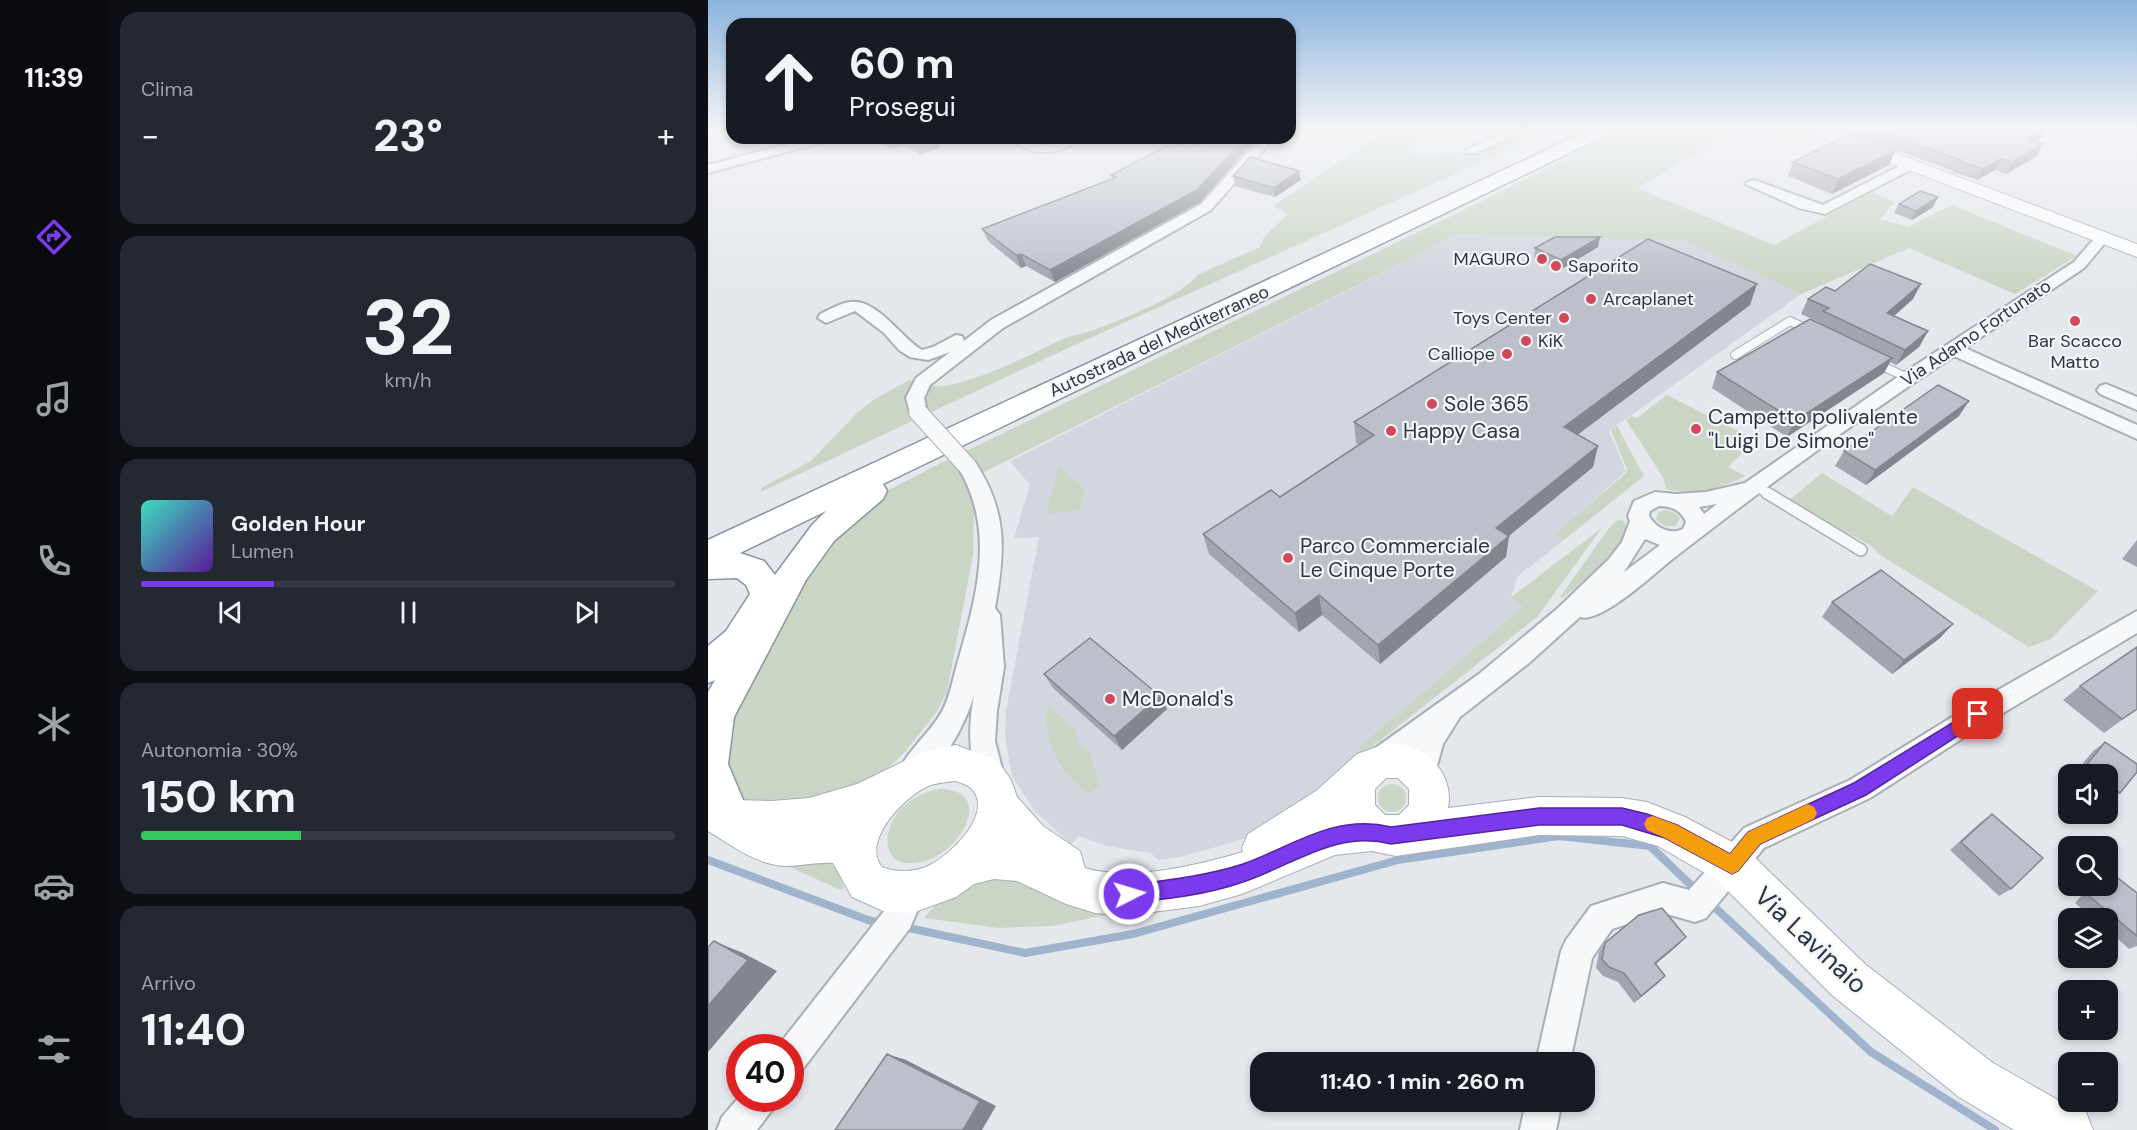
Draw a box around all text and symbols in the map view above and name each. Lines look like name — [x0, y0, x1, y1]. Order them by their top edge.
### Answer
text: 60 m — [849, 36, 955, 91]
icon: ahead — [750, 42, 828, 120]
text: 11:39 — [24, 60, 84, 95]
text: Clima — [141, 76, 193, 102]
text: Prosegui — [849, 89, 956, 124]
text: 23° — [373, 106, 443, 165]
text: − — [141, 114, 159, 157]
text: + — [657, 114, 675, 157]
icon: directions — [33, 216, 75, 258]
place label: MAGURO — [1454, 247, 1530, 271]
marker: MAGURO — [1535, 252, 1549, 266]
place label: Saporito — [1568, 254, 1639, 278]
marker: Saporito — [1549, 259, 1563, 273]
street label: Via Adamo Fortunato — [1896, 274, 2056, 392]
text: 32 — [362, 277, 454, 378]
street label: Autostrada del Mediterraneo — [1045, 279, 1273, 403]
place label: Arcaplanet — [1603, 287, 1694, 311]
marker: Arcaplanet — [1584, 292, 1598, 306]
place label: Toys Center — [1453, 306, 1552, 330]
marker: Toys Center — [1557, 311, 1571, 325]
marker: Bar Scacco Matto — [2068, 314, 2082, 328]
place label: KiK — [1538, 329, 1564, 353]
place label: Bar Scacco Matto — [2028, 329, 2122, 374]
marker: KiK — [1519, 334, 1533, 348]
place label: Calliope — [1428, 342, 1495, 366]
marker: Calliope — [1500, 347, 1514, 361]
text: km/h — [384, 367, 432, 393]
icon: music — [33, 378, 75, 420]
place label: Sole 365 — [1444, 390, 1529, 418]
marker: Sole 365 — [1425, 397, 1439, 411]
place label: Campetto polivalente "Luigi De Simone" — [1708, 403, 1918, 455]
place label: Happy Casa — [1403, 417, 1520, 445]
marker: Campetto polivalente "Luigi De Simone" — [1689, 422, 1703, 436]
marker: Happy Casa — [1384, 424, 1398, 438]
text: Golden Hour — [231, 509, 366, 538]
place label: Parco Commerciale Le Cinque Porte — [1300, 532, 1490, 584]
text: Lumen — [231, 538, 294, 564]
icon: phone — [33, 540, 75, 582]
marker: Parco Commerciale Le Cinque Porte — [1281, 551, 1295, 565]
icon: previous — [214, 596, 247, 629]
icon: pause — [392, 596, 425, 629]
icon: next — [570, 596, 603, 629]
place label: McDonald's — [1122, 685, 1234, 713]
pin — [1952, 688, 2003, 739]
marker: McDonald's — [1103, 692, 1117, 706]
icon: arrive — [1961, 697, 1994, 730]
icon: climate — [33, 703, 75, 745]
text: Autonomia · 30% — [141, 737, 298, 763]
map controls — [2058, 764, 2118, 1112]
button: sound — [2058, 764, 2118, 824]
text: 150 km — [141, 767, 296, 826]
button: search — [2058, 836, 2118, 896]
position arrow — [1097, 862, 1161, 926]
icon: car — [33, 865, 75, 907]
street label: Via Lavinaio — [1747, 879, 1875, 1001]
button: layers — [2058, 908, 2118, 968]
text: Arrivo — [141, 970, 196, 996]
button: + — [2058, 980, 2118, 1040]
text: 11:40 — [141, 1000, 246, 1059]
icon: filters — [33, 1028, 75, 1070]
speed limit sign: 40 — [726, 1034, 804, 1112]
button: − — [2058, 1052, 2118, 1112]
text: 11:40 · 1 min · 260 m — [1320, 1067, 1525, 1096]

